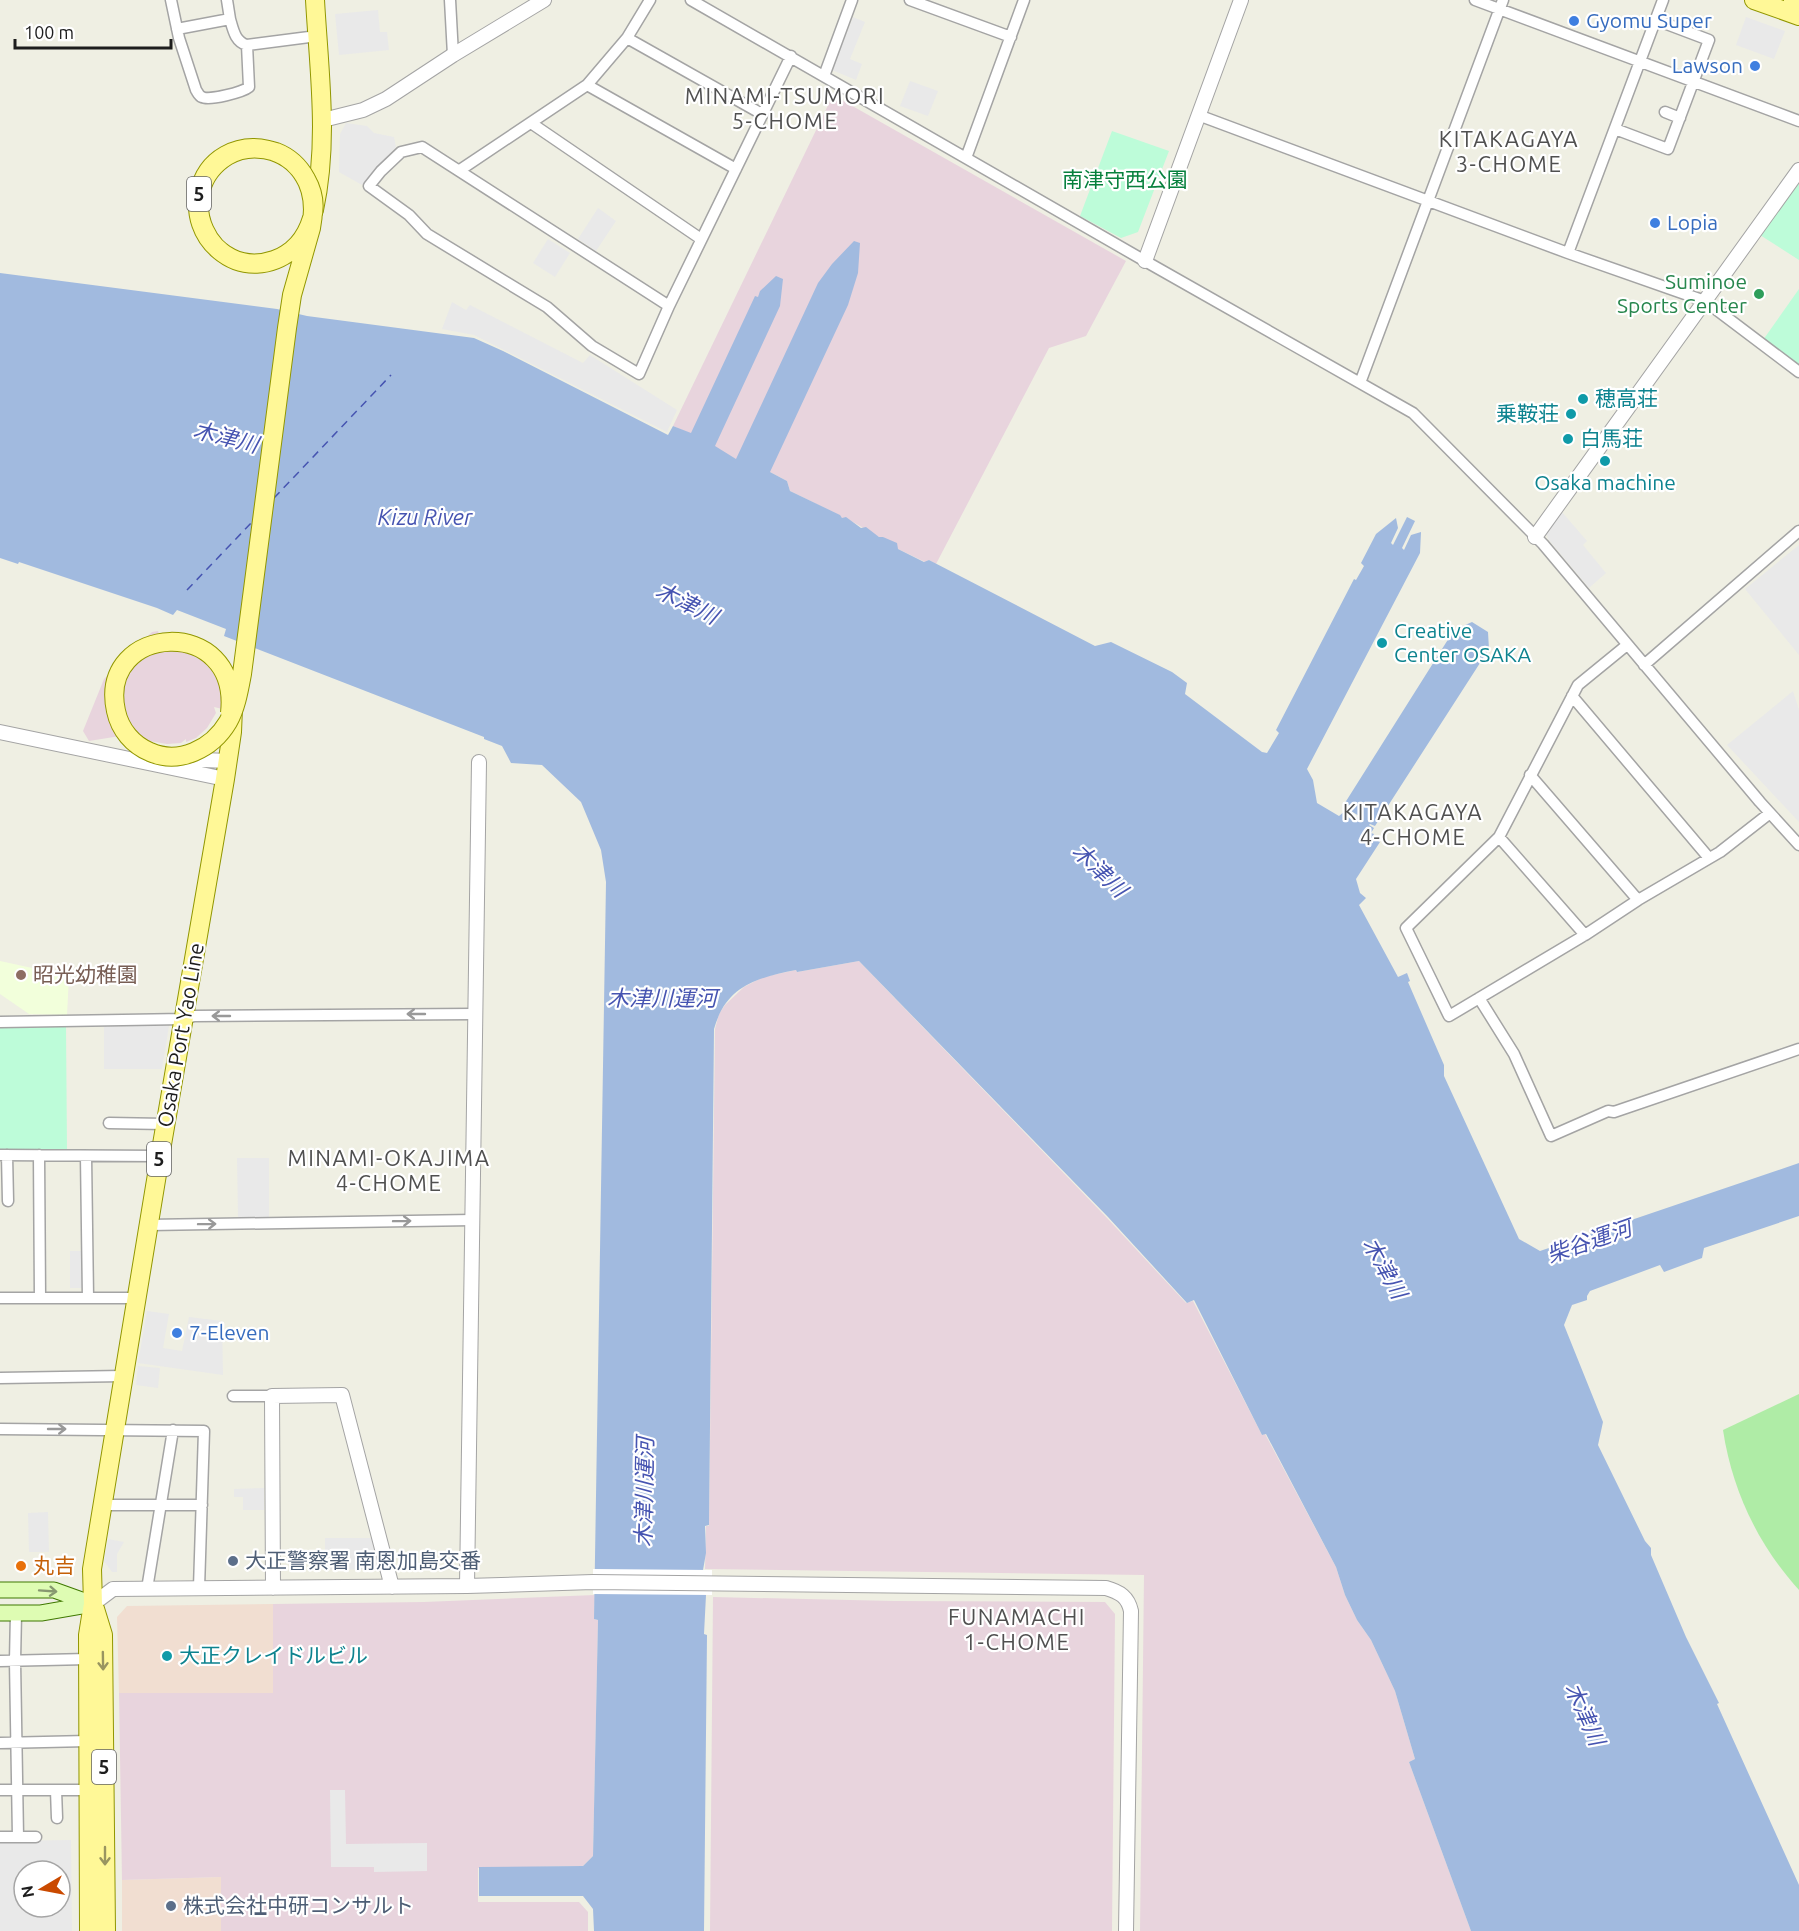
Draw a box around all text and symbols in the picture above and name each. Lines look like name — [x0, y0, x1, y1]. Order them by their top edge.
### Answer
place label: Gyomu Super — [1586, 8, 1712, 32]
scale bar — [15, 12, 171, 50]
marker: Gyomu Super — [1567, 14, 1581, 28]
text: 100 m — [24, 22, 74, 42]
place label: Lawson — [1672, 53, 1743, 77]
marker: Lawson — [1748, 59, 1762, 73]
district label: MINAMI-TSUMORI 5-CHOME — [685, 83, 885, 133]
district label: KITAKAGAYA 3-CHOME — [1439, 126, 1579, 176]
park label: 南津守西公園 — [1062, 167, 1188, 191]
road number: 5 — [187, 177, 211, 211]
place label: Lopia — [1667, 210, 1718, 234]
marker: Lopia — [1648, 216, 1662, 230]
place label: Suminoe Sports Center — [1617, 269, 1747, 317]
marker: Suminoe Sports Center — [1752, 287, 1766, 301]
place label: 穂高荘 — [1595, 386, 1658, 410]
marker: 穂高荘 — [1576, 392, 1590, 406]
place label: 乗鞍荘 — [1496, 401, 1559, 425]
marker: 乗鞍荘 — [1564, 407, 1578, 421]
water label: 木津川 — [191, 416, 263, 457]
place label: 白馬荘 — [1580, 426, 1643, 450]
marker: 白馬荘 — [1561, 432, 1575, 446]
marker: Osaka machine — [1598, 454, 1612, 468]
place label: Osaka machine — [1534, 470, 1676, 494]
water label: Kizu River — [378, 504, 473, 529]
water label: 木津川 — [652, 577, 724, 629]
place label: Creative Center OSAKA — [1394, 618, 1531, 666]
marker: Creative Center OSAKA — [1375, 636, 1389, 650]
district label: KITAKAGAYA 4-CHOME — [1343, 799, 1483, 849]
water label: 木津川 — [1068, 838, 1134, 903]
street label: Osaka Port Yao Line — [152, 941, 208, 1129]
place label: 昭光幼稚園 — [33, 962, 138, 986]
marker: 昭光幼稚園 — [14, 968, 28, 982]
water label: 木津川運河 — [607, 985, 721, 1010]
one-way arrow — [406, 1008, 426, 1020]
one-way arrow — [211, 1010, 231, 1022]
road number: 5 — [147, 1142, 171, 1176]
district label: MINAMI-OKAJIMA 4-CHOME — [288, 1145, 490, 1195]
water label: 柴谷運河 — [1543, 1213, 1638, 1267]
one-way arrow — [392, 1215, 412, 1227]
one-way arrow — [197, 1218, 217, 1230]
water label: 木津川 — [1359, 1233, 1413, 1304]
place label: 7-Eleven — [189, 1320, 270, 1344]
marker: 7-Eleven — [170, 1326, 184, 1340]
one-way arrow — [47, 1423, 67, 1435]
water label: 木津川運河 — [630, 1433, 657, 1547]
place label: 大正警察署 南恩加島交番 — [245, 1548, 481, 1572]
place label: 丸吉 — [33, 1553, 75, 1577]
marker: 大正警察署 南恩加島交番 — [226, 1554, 240, 1568]
marker: 丸吉 — [14, 1559, 28, 1573]
one-way arrow — [37, 1586, 57, 1597]
district label: FUNAMACHI 1-CHOME — [948, 1604, 1086, 1654]
place label: 大正クレイドルビル — [179, 1643, 368, 1667]
marker: 大正クレイドルビル — [160, 1649, 174, 1663]
one-way arrow — [97, 1651, 109, 1671]
water label: 木津川 — [1561, 1679, 1611, 1751]
road number: 5 — [92, 1750, 116, 1784]
one-way arrow — [99, 1846, 111, 1866]
north arrow — [12, 1859, 72, 1919]
text: N — [17, 1884, 37, 1899]
place label: 株式会社中研コンサルト — [183, 1893, 414, 1917]
marker: 株式会社中研コンサルト — [164, 1899, 178, 1913]

